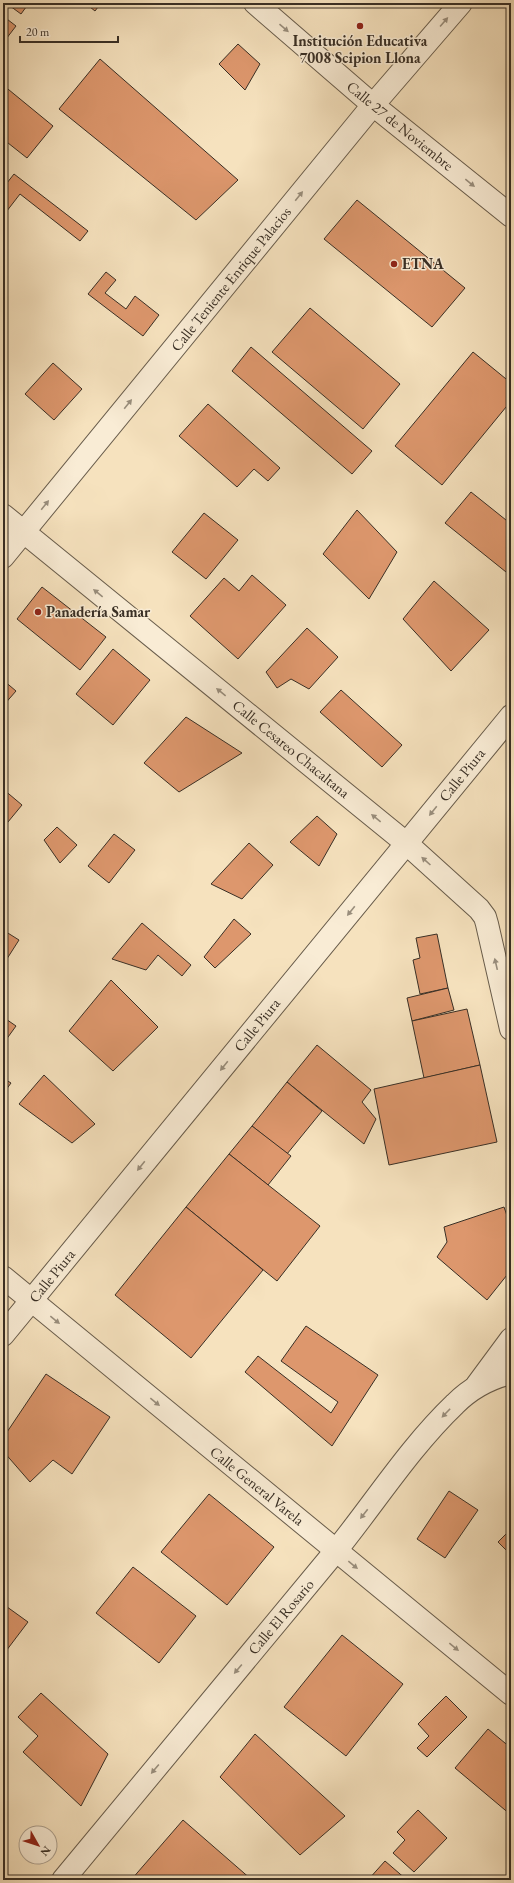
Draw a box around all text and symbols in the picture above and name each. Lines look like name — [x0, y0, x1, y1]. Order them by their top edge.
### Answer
scale bar — [20, 18, 118, 44]
one-way arrow — [439, 18, 448, 27]
marker: Institución Educativa 7008 Scipion Llona — [355, 21, 365, 31]
text: 20 m — [26, 24, 50, 40]
one-way arrow — [279, 24, 290, 33]
place label: Institución Educativa 7008 Scipion Llona — [293, 31, 428, 67]
street label: Calle 27 de Noviembre — [343, 77, 458, 175]
one-way arrow — [465, 179, 476, 187]
one-way arrow — [295, 190, 303, 201]
street label: Calle Teniente Enrique Palacios — [166, 202, 295, 355]
place label: ETNA — [402, 254, 444, 273]
marker: ETNA — [389, 259, 399, 269]
one-way arrow — [123, 399, 132, 410]
one-way arrow — [41, 499, 50, 510]
one-way arrow — [93, 588, 104, 597]
place label: Panadería Samar — [46, 602, 151, 621]
marker: Panadería Samar — [33, 607, 43, 617]
one-way arrow — [215, 688, 226, 697]
street label: Calle Cesareo Chacaltana — [229, 695, 354, 802]
street label: Calle Piura — [434, 744, 489, 805]
one-way arrow — [428, 805, 437, 816]
one-way arrow — [371, 814, 382, 823]
one-way arrow — [421, 856, 431, 865]
one-way arrow — [346, 906, 355, 917]
one-way arrow — [493, 957, 499, 970]
street label: Calle Piura — [229, 994, 284, 1055]
one-way arrow — [219, 1060, 228, 1071]
one-way arrow — [137, 1161, 146, 1172]
street label: Calle Piura — [24, 1245, 79, 1306]
one-way arrow — [49, 1315, 60, 1324]
one-way arrow — [150, 1398, 161, 1407]
one-way arrow — [441, 1408, 451, 1418]
street label: Calle General Varela — [206, 1442, 308, 1529]
one-way arrow — [360, 1509, 369, 1520]
one-way arrow — [348, 1560, 359, 1569]
street label: Calle El Rosario — [244, 1575, 318, 1658]
one-way arrow — [448, 1643, 459, 1651]
one-way arrow — [233, 1664, 242, 1675]
one-way arrow — [150, 1764, 159, 1775]
north arrow — [18, 1825, 58, 1865]
text: N — [37, 1843, 54, 1859]

